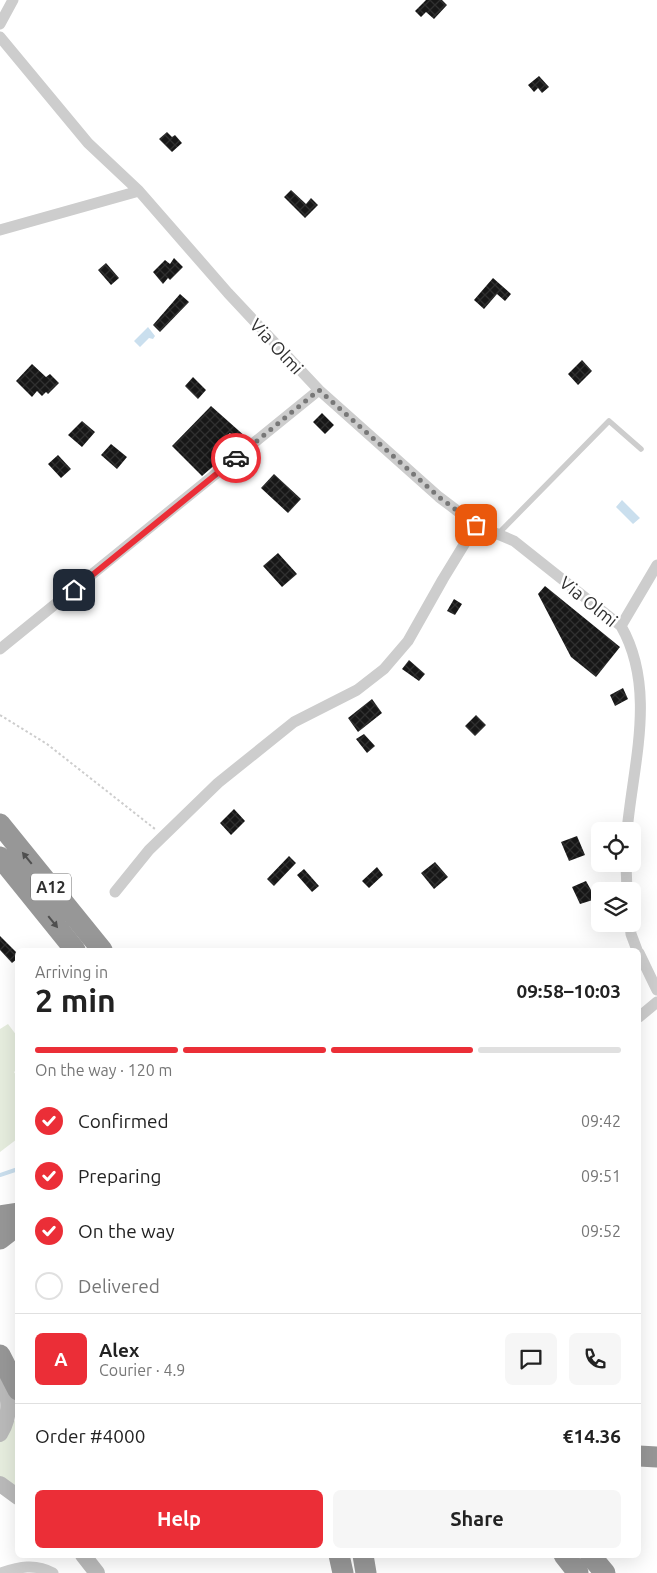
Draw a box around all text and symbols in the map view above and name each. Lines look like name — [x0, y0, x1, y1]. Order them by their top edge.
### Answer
street label: Via Olmi — [246, 314, 308, 378]
courier — [211, 433, 261, 483]
icon: car — [222, 444, 250, 472]
pin — [455, 504, 497, 546]
icon: bag — [462, 511, 490, 539]
pin — [53, 569, 95, 611]
street label: Via Olmi — [556, 572, 622, 630]
icon: home — [60, 576, 88, 604]
map controls — [591, 822, 641, 932]
button: locate — [591, 822, 641, 872]
one-way arrow — [22, 852, 33, 865]
road number: A12 — [31, 874, 71, 900]
button: layers — [591, 882, 641, 932]
one-way arrow — [47, 915, 58, 928]
text: Arriving in — [35, 963, 108, 981]
text: 09:58–10:03 — [516, 980, 621, 1002]
text: 2 min — [35, 982, 116, 1018]
text: On the way · 120 m — [35, 1061, 172, 1079]
icon: check — [35, 1107, 63, 1135]
text: Confirmed — [78, 1110, 169, 1132]
text: 09:42 — [581, 1112, 621, 1130]
icon: check — [35, 1162, 63, 1190]
text: Preparing — [78, 1165, 162, 1187]
text: 09:51 — [581, 1167, 621, 1185]
icon: check — [35, 1217, 63, 1245]
text: On the way — [78, 1220, 175, 1242]
text: 09:52 — [581, 1222, 621, 1240]
text: Delivered — [78, 1275, 160, 1297]
button: chat — [505, 1333, 557, 1385]
button: phone — [569, 1333, 621, 1385]
text: Alex — [99, 1339, 139, 1361]
text: A — [54, 1348, 68, 1370]
text: Courier · 4.9 — [99, 1361, 185, 1379]
text: Order #4000 — [35, 1425, 145, 1447]
text: €14.36 — [563, 1425, 621, 1447]
button: Help — [35, 1490, 323, 1548]
button: Share — [333, 1490, 621, 1548]

